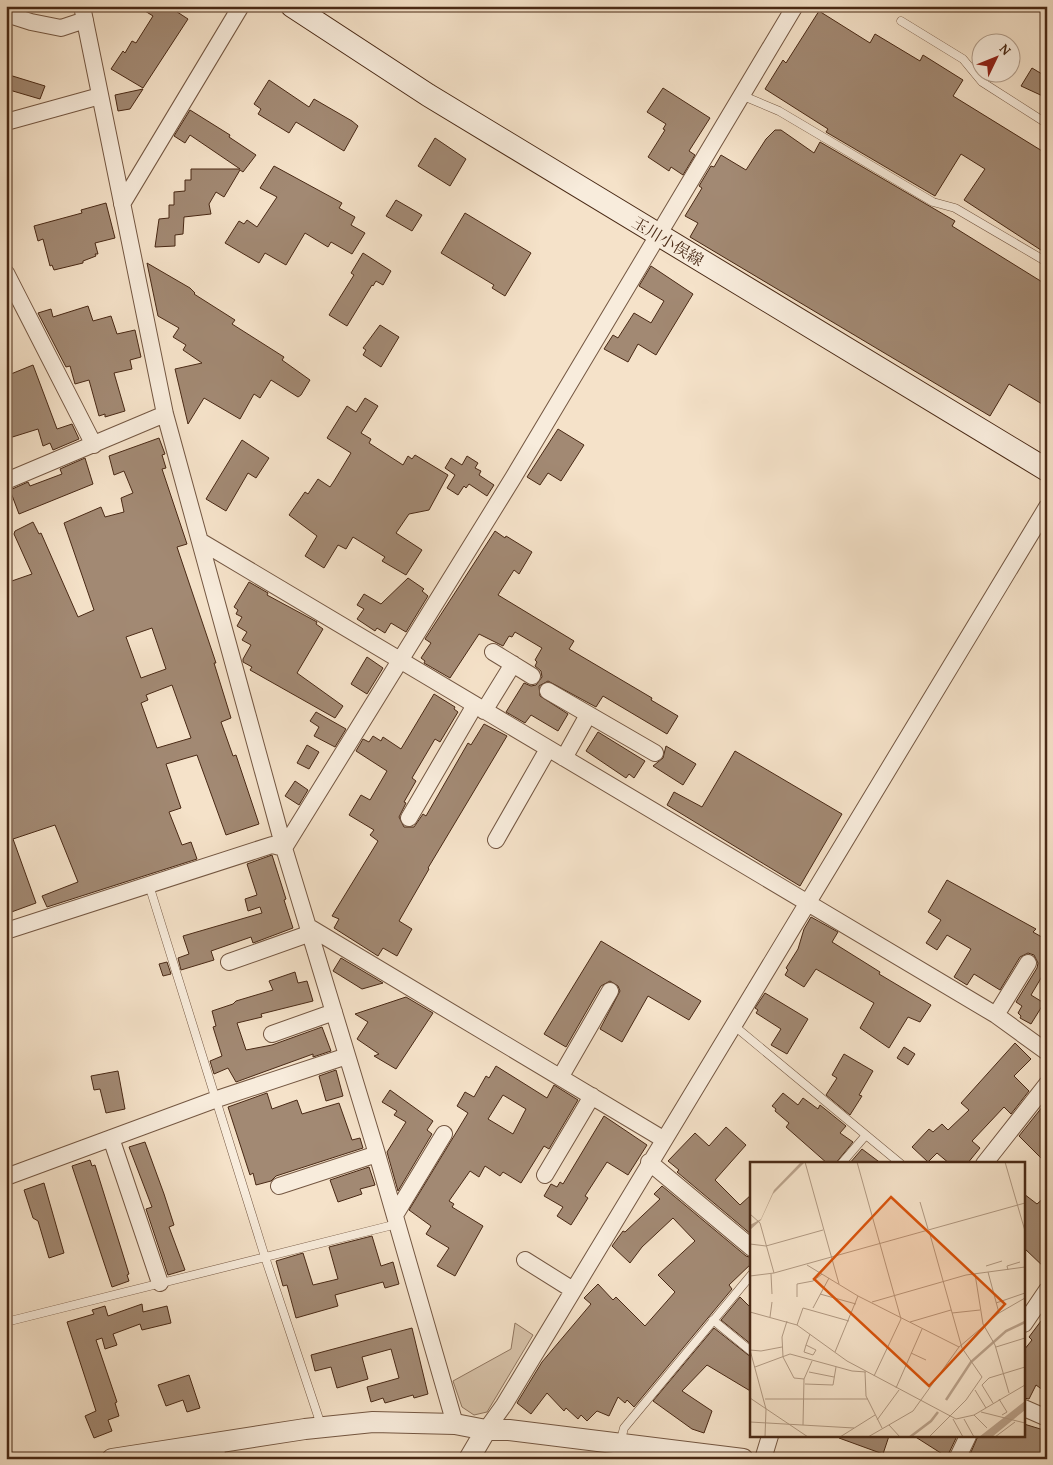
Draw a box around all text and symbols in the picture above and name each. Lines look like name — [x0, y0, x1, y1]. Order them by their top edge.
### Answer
north arrow — [970, 32, 1020, 82]
text: N — [995, 39, 1016, 60]
street label: 玉川小俣線 — [628, 210, 708, 272]
inset map — [750, 1162, 1026, 1438]

